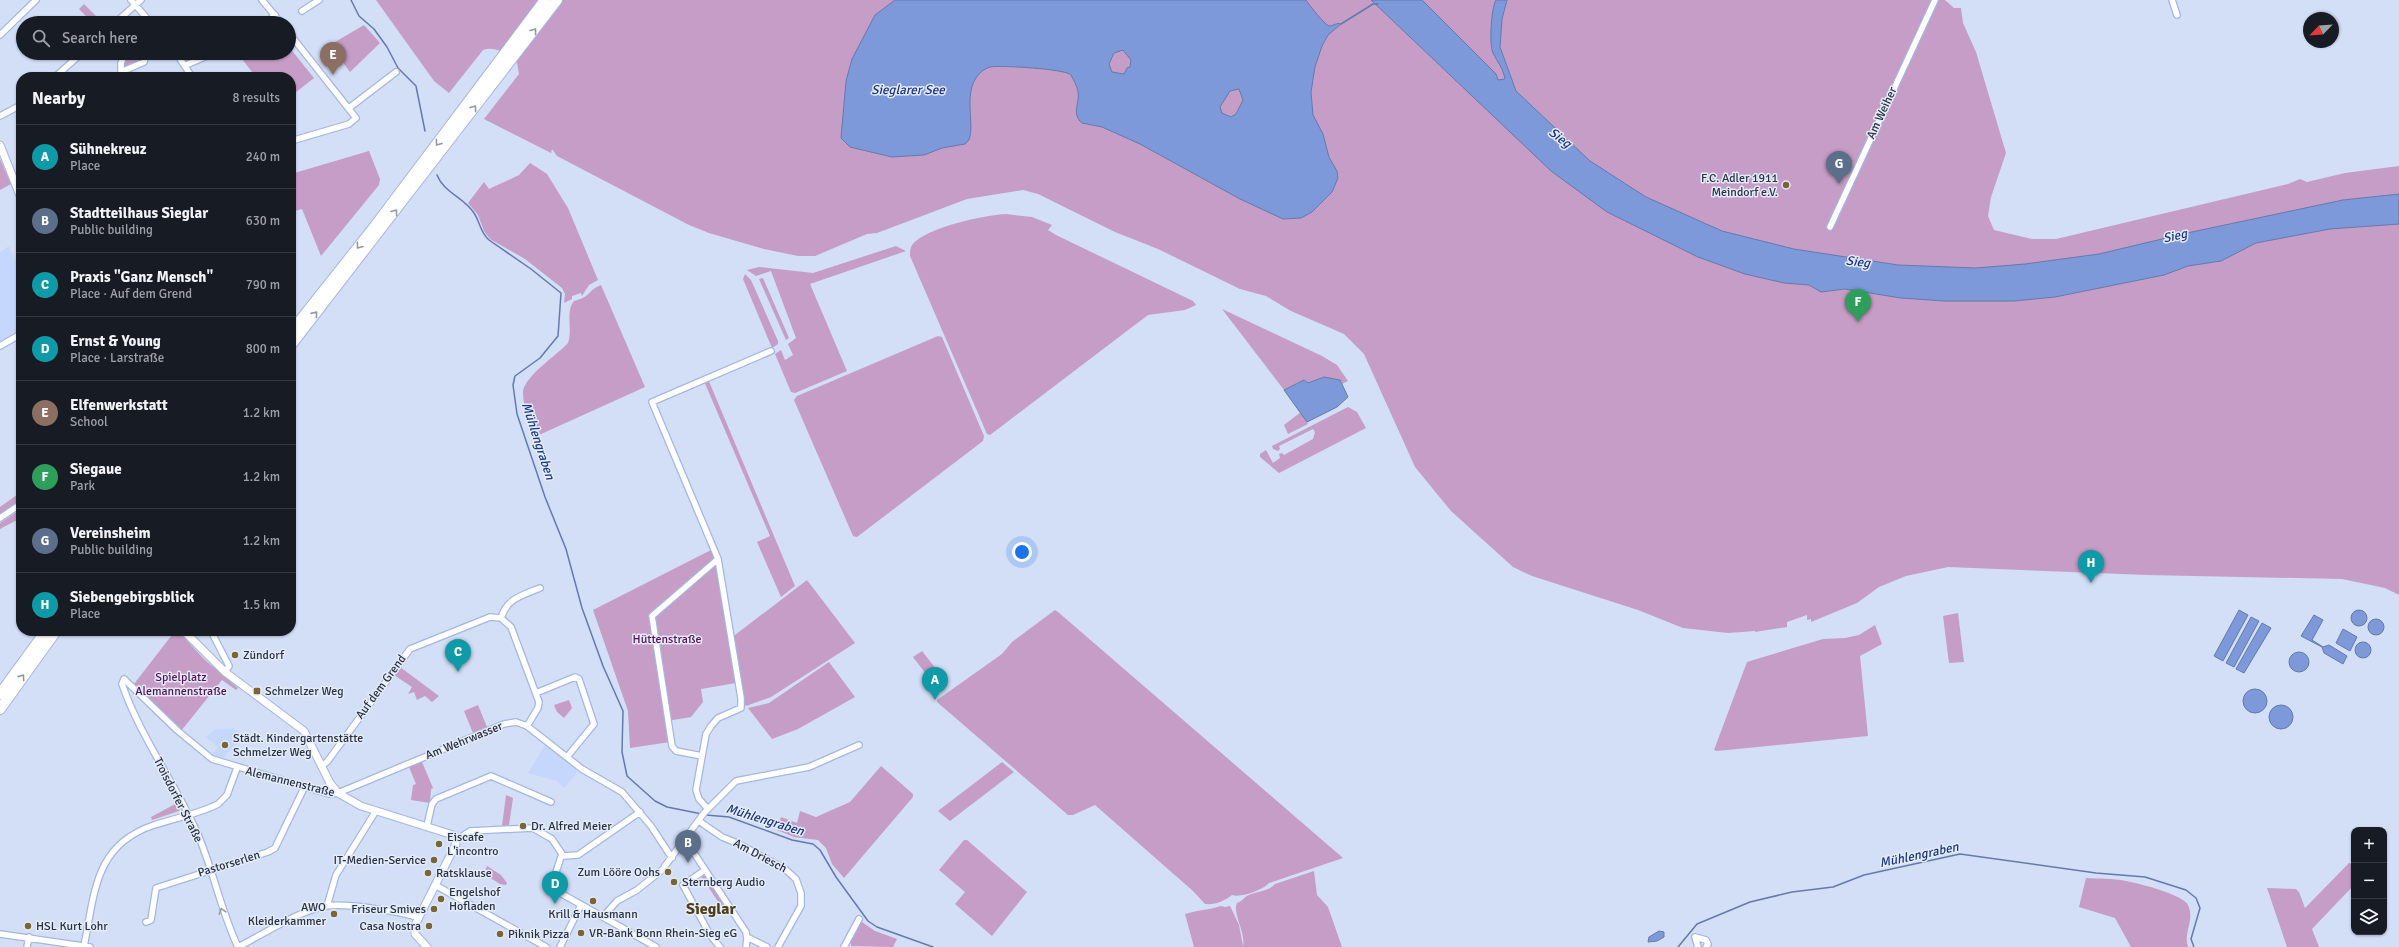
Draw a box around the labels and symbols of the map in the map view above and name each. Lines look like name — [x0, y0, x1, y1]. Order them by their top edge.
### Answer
north arrow — [2303, 12, 2339, 48]
one-way arrow — [529, 28, 536, 35]
pin: E — [320, 42, 346, 75]
water label: Sieglarer See — [871, 82, 946, 98]
street label: Am Weiher — [1863, 84, 1901, 141]
one-way arrow — [470, 106, 477, 113]
water label: Sieg — [1546, 124, 1575, 152]
one-way arrow — [435, 138, 442, 145]
pin: G — [1826, 151, 1852, 184]
place label: F.C. Adler 1911 Meindorf e.V. — [1701, 171, 1778, 200]
marker: F.C. Adler 1911 Meindorf e.V. — [1781, 180, 1791, 190]
one-way arrow — [391, 209, 398, 216]
water label: Sieg — [2162, 225, 2190, 246]
one-way arrow — [356, 241, 363, 248]
water label: Sieg — [1845, 253, 1872, 272]
pin: F — [1845, 289, 1871, 322]
one-way arrow — [311, 312, 318, 319]
water label: Mühlengraben — [518, 400, 558, 483]
your location — [1012, 542, 1032, 562]
pin: H — [2078, 550, 2104, 583]
park label: Hüttenstraße — [633, 632, 701, 647]
pin: C — [445, 639, 471, 672]
place label: Zündorf — [243, 648, 285, 663]
marker: Zündorf — [230, 650, 240, 660]
street label: Auf dem Grend — [353, 652, 409, 722]
pin: A — [922, 667, 948, 700]
park label: Spielplatz Alemannenstraße — [135, 670, 227, 699]
one-way arrow — [17, 674, 25, 681]
place label: Schmelzer Weg — [265, 684, 343, 699]
marker: Schmelzer Weg — [252, 686, 262, 696]
street label: Am Wehrwasser — [423, 718, 505, 763]
place label: Städt. Kindergartenstätte Schmelzer Weg — [233, 731, 363, 760]
marker: Städt. Kindergartenstätte Schmelzer Weg — [220, 740, 230, 750]
street label: Troisdorfer Straße — [150, 755, 206, 845]
street label: Alemannenstraße — [244, 764, 336, 800]
water label: Mühlengraben — [724, 801, 807, 840]
place label: Dr. Alfred Meier — [531, 819, 612, 834]
marker: Dr. Alfred Meier — [518, 821, 528, 831]
place label: Eiscafe L'incontro — [447, 830, 498, 859]
pin: B — [675, 830, 701, 863]
street label: Am Driesch — [731, 836, 789, 876]
marker: Eiscafe L'incontro — [434, 839, 444, 849]
water label: Mühlengraben — [1878, 839, 1961, 871]
street label: Pastorserlen — [196, 847, 262, 881]
place label: IT-Medien-Service — [333, 853, 426, 868]
marker: IT-Medien-Service — [429, 855, 439, 865]
place label: Zum Lööre Oohs — [578, 865, 660, 880]
place label: Ratsklause — [436, 866, 492, 881]
marker: Zum Lööre Oohs — [663, 867, 673, 877]
marker: Ratsklause — [423, 868, 433, 878]
pin: D — [542, 871, 568, 904]
place label: Sternberg Audio — [682, 875, 765, 890]
marker: Sternberg Audio — [669, 877, 679, 887]
place label: Engelshof Hofladen — [449, 885, 501, 914]
marker: Engelshof Hofladen — [436, 894, 446, 904]
marker: Krill & Hausmann — [588, 896, 598, 906]
district label: Sieglar — [686, 899, 737, 919]
place label: AWO Kleiderkammer — [248, 900, 327, 929]
place label: Friseur Smives — [351, 902, 426, 917]
marker: Friseur Smives — [429, 904, 439, 914]
place label: Krill & Hausmann — [548, 907, 638, 922]
one-way arrow — [219, 908, 227, 915]
marker: AWO Kleiderkammer — [329, 909, 339, 919]
place label: HSL Kurt Lohr — [36, 919, 108, 934]
place label: Casa Nostra — [360, 919, 421, 934]
marker: HSL Kurt Lohr — [23, 921, 33, 931]
marker: Casa Nostra — [424, 921, 434, 931]
place label: VR-Bank Bonn Rhein-Sieg eG — [589, 926, 737, 941]
place label: Piknik Pizza — [508, 927, 569, 942]
marker: VR-Bank Bonn Rhein-Sieg eG — [576, 928, 586, 938]
marker: Piknik Pizza — [495, 929, 505, 939]

